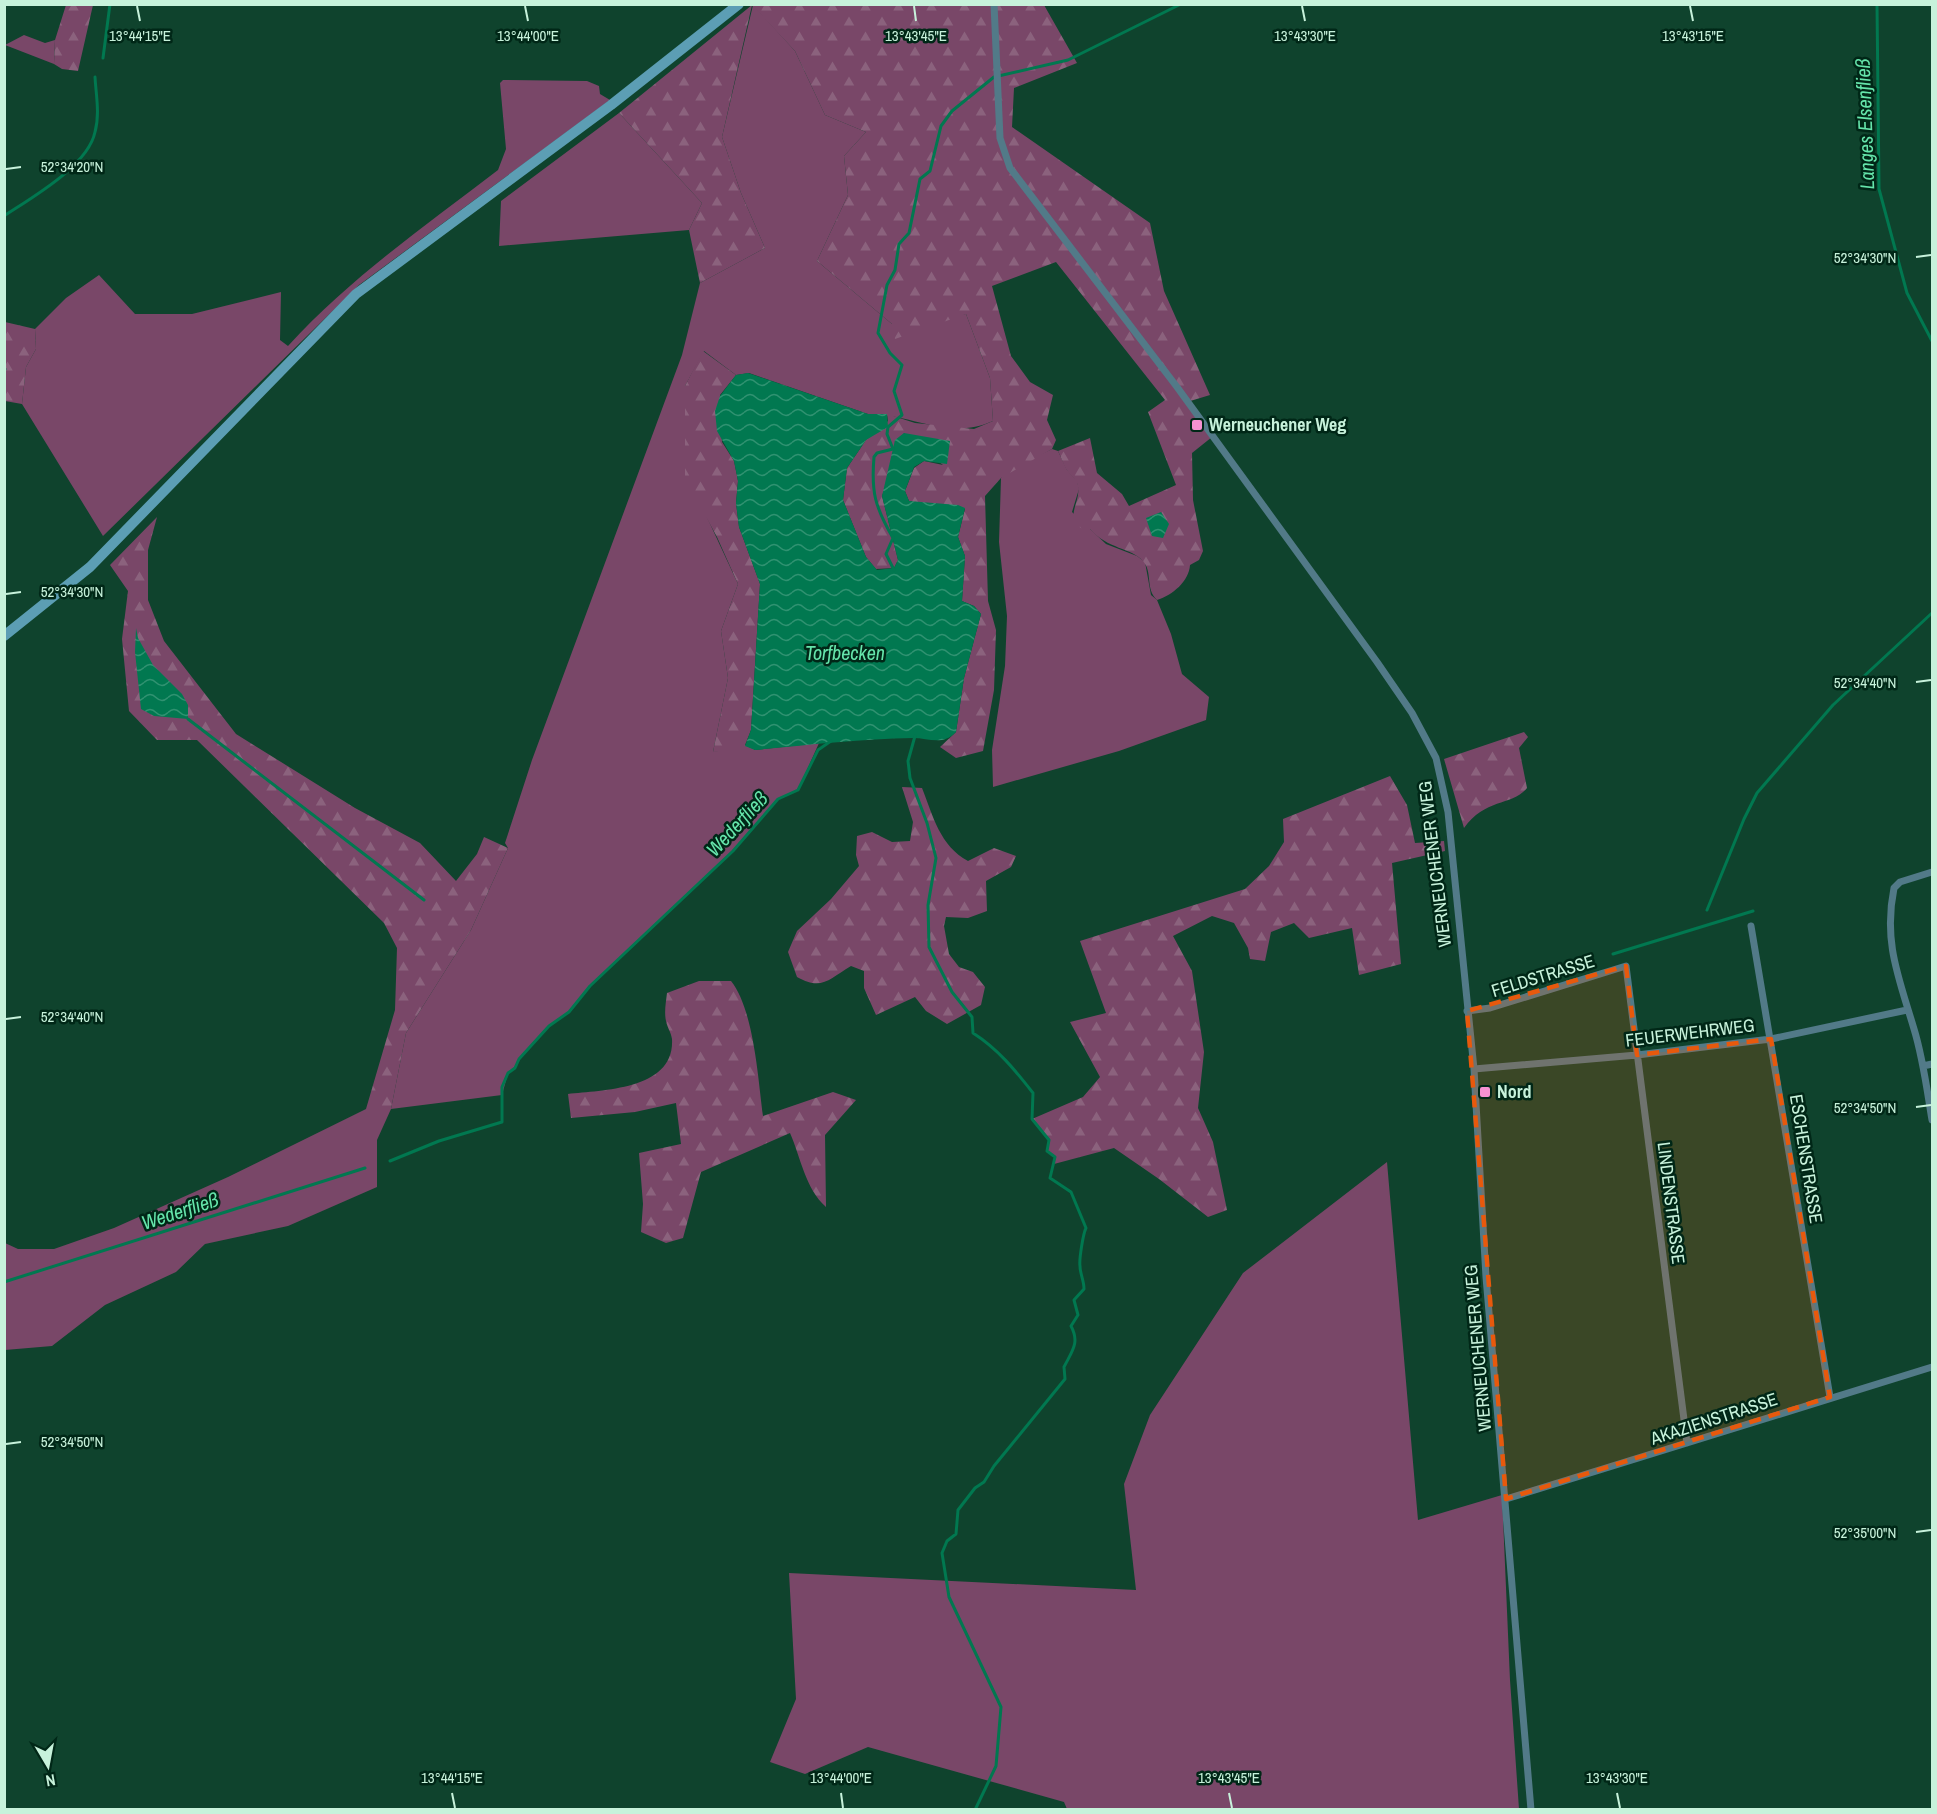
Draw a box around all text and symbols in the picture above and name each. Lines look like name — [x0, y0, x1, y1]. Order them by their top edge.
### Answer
text: 13°44'15"E — [109, 25, 171, 46]
text: 13°44'00"E — [497, 25, 559, 46]
text: 13°43'45"E — [885, 25, 947, 46]
text: 13°43'30"E — [1274, 25, 1336, 46]
text: 13°43'15"E — [1662, 25, 1724, 46]
water label: Langes Elsenfließ — [1849, 58, 1880, 190]
text: 52°34'20"N — [41, 156, 103, 177]
text: 52°34'30"N — [1834, 247, 1896, 268]
place label: Werneuchener Weg — [1209, 412, 1346, 437]
marker: Werneuchener Weg — [1190, 418, 1204, 432]
text: 52°34'30"N — [41, 581, 103, 602]
water label: Torfbecken — [805, 639, 885, 666]
text: 52°34'40"N — [1834, 672, 1896, 693]
street label: WERNEUCHENER WEG — [1412, 780, 1457, 949]
water label: Wederfließ — [700, 785, 774, 862]
street label: FELDSTRASSE — [1488, 948, 1597, 1003]
text: 52°34'40"N — [41, 1006, 103, 1027]
street label: FEUERWEHRWEG — [1624, 1012, 1756, 1053]
place label: Nord — [1497, 1079, 1531, 1104]
marker: Nord — [1478, 1085, 1492, 1099]
street label: ESCHENSTRASSE — [1784, 1093, 1829, 1225]
text: 52°34'50"N — [1834, 1097, 1896, 1118]
street label: LINDENSTRASSE — [1652, 1140, 1691, 1266]
water label: Wederfließ — [138, 1185, 222, 1236]
street label: WERNEUCHENER WEG — [1458, 1264, 1497, 1432]
street label: AKAZIENSTRASSE — [1646, 1386, 1781, 1451]
text: 52°34'50"N — [41, 1431, 103, 1452]
text: 52°35'00"N — [1834, 1522, 1896, 1543]
north arrow — [18, 1736, 78, 1796]
text: 13°44'15"E — [421, 1767, 483, 1788]
text: 13°44'00"E — [810, 1767, 872, 1788]
text: 13°43'45"E — [1198, 1767, 1260, 1788]
text: 13°43'30"E — [1586, 1767, 1648, 1788]
text: N — [44, 1769, 57, 1792]

